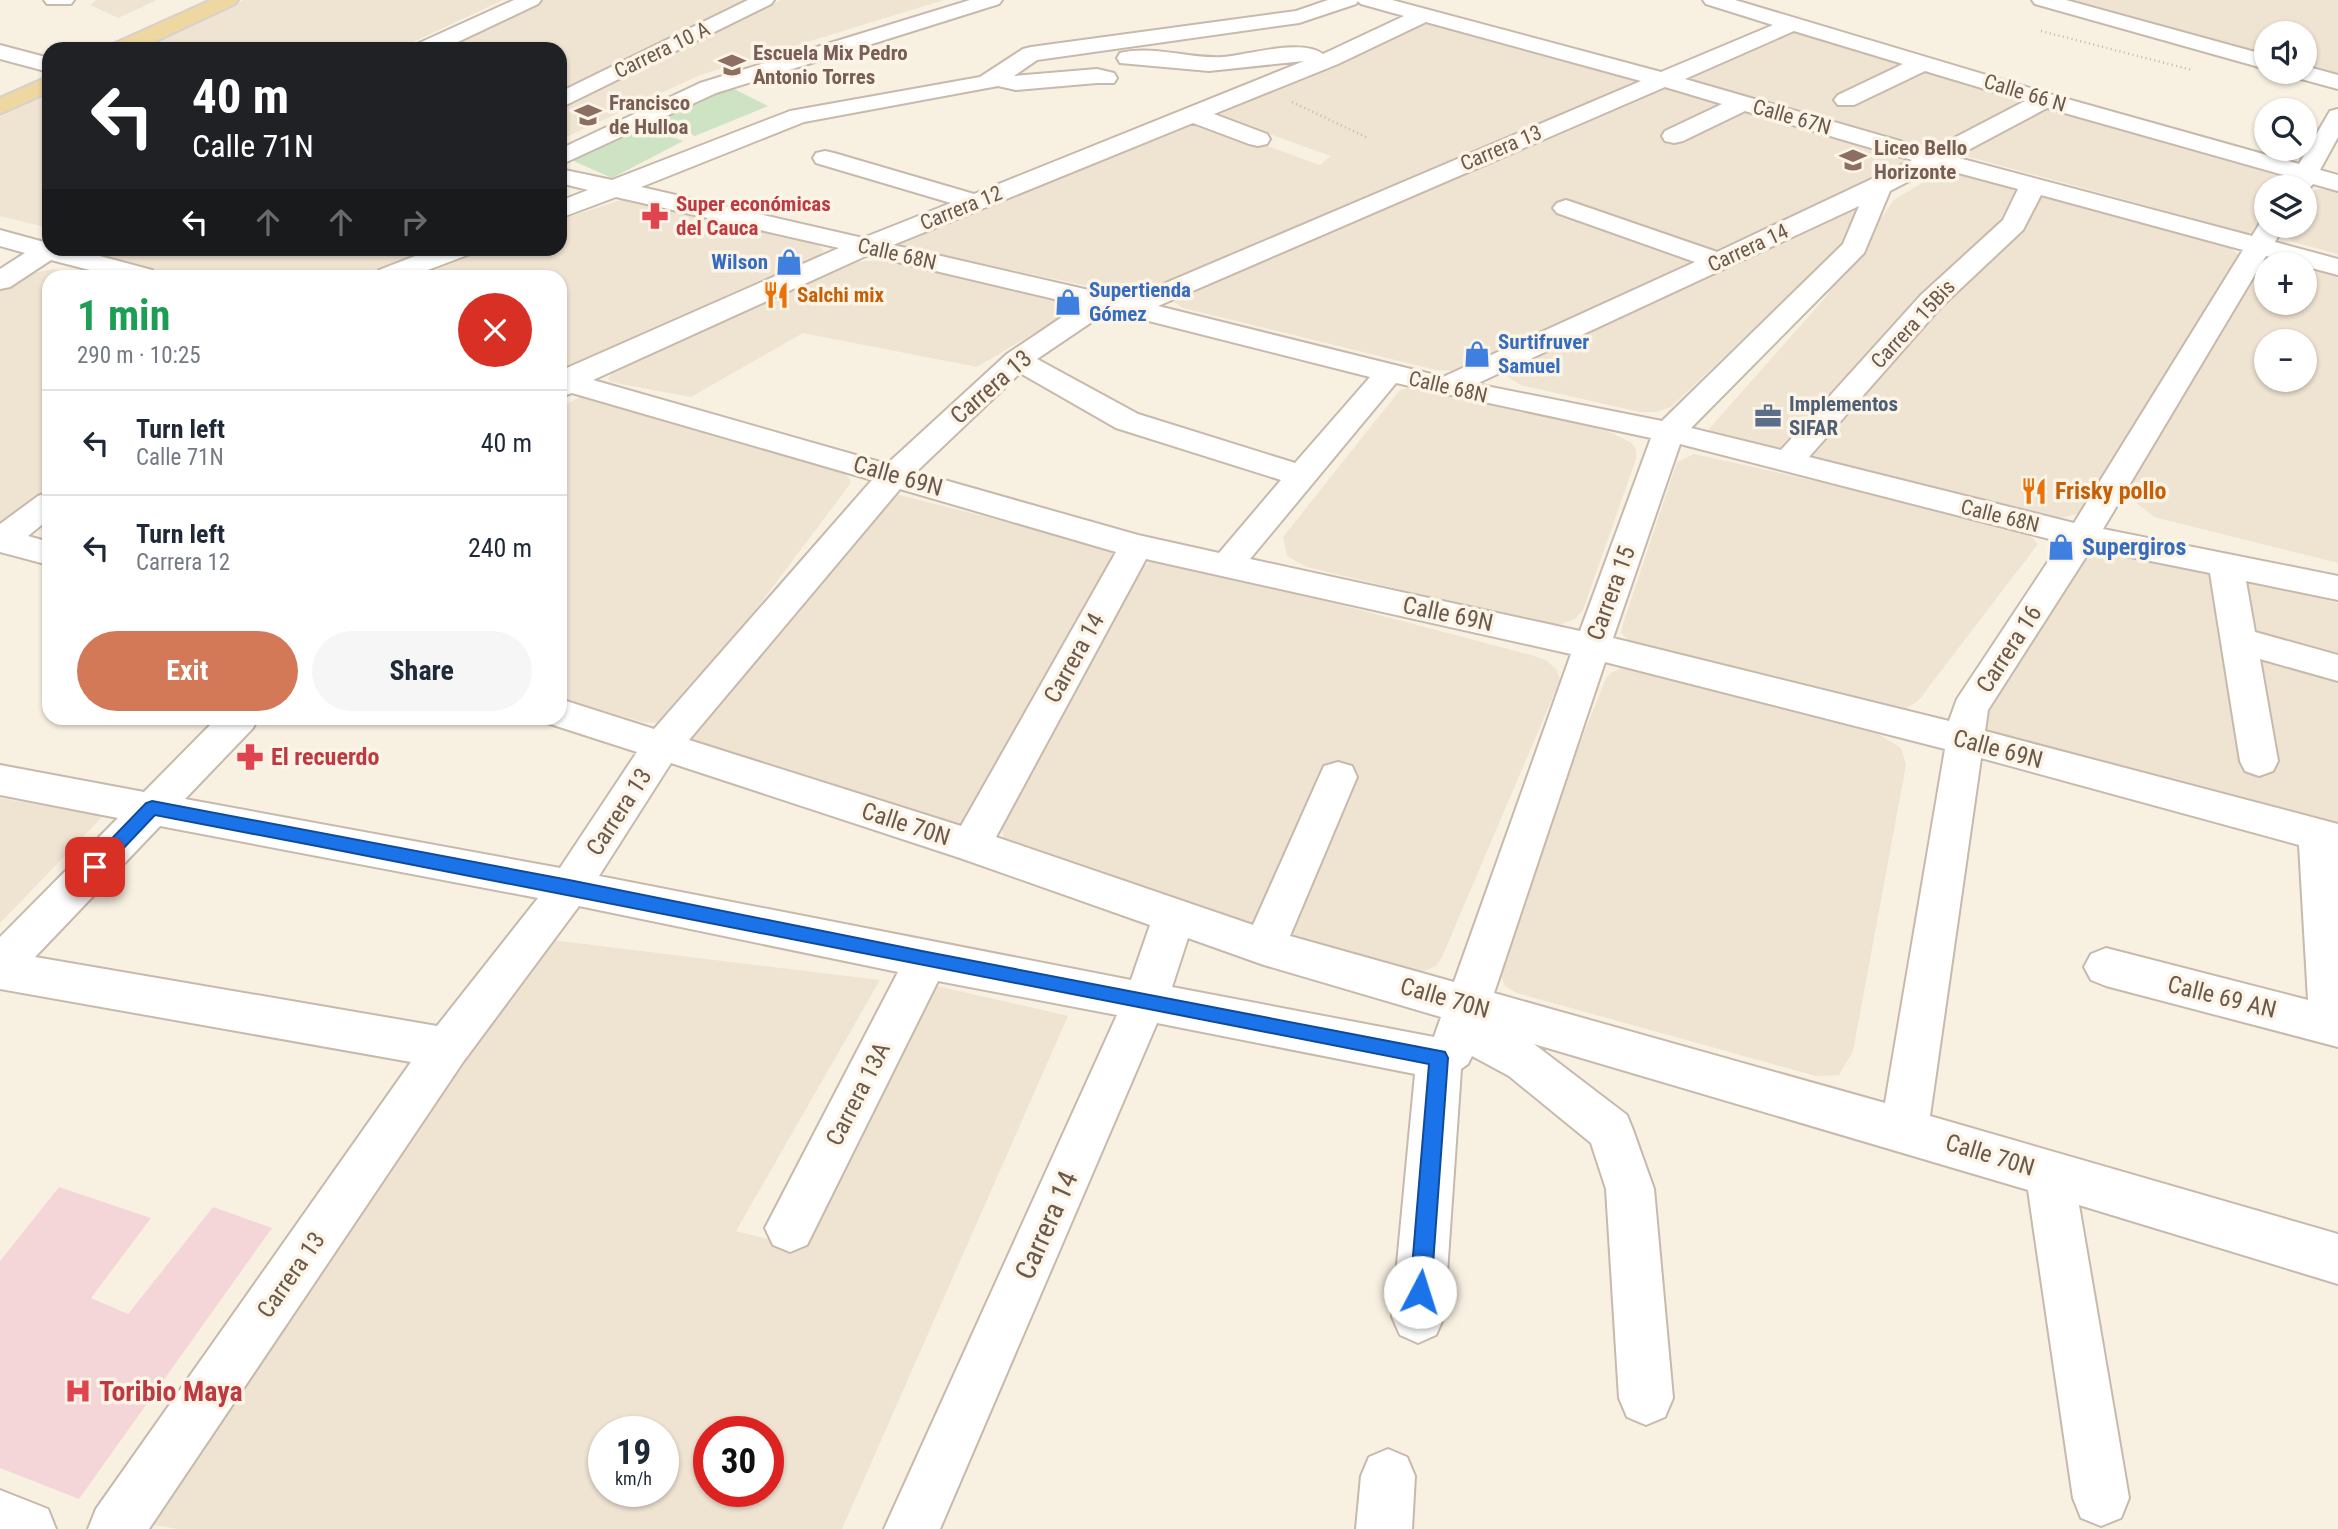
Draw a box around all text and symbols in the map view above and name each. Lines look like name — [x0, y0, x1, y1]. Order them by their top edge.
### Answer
street label: Carrera 10 A — [610, 17, 714, 83]
map controls — [2254, 21, 2317, 392]
button: sound — [2254, 21, 2317, 84]
place label: Escuela Mix Pedro Antonio Torres — [753, 41, 908, 89]
school or university icon: Escuela Mix Pedro Antonio Torres — [717, 50, 747, 80]
text: 40 m — [192, 68, 289, 125]
street label: Calle 66 N — [1981, 69, 2069, 117]
icon: left — [77, 70, 168, 161]
place label: Francisco de Hulloa — [609, 91, 690, 139]
street label: Calle 67N — [1750, 94, 1834, 140]
button: search — [2254, 98, 2317, 161]
school or university icon: Francisco de Hulloa — [573, 100, 603, 130]
street label: Carrera 13 — [1457, 120, 1545, 176]
text: Calle 71N — [192, 127, 314, 165]
place label: Liceo Bello Horizonte — [1874, 136, 1967, 184]
school or university icon: Liceo Bello Horizonte — [1838, 145, 1868, 175]
button: layers — [2254, 175, 2317, 238]
street label: Carrera 12 — [917, 181, 1005, 235]
place label: Super económicas del Cauca — [676, 192, 831, 240]
pharmacy icon: Super económicas del Cauca — [640, 201, 670, 231]
icon: left — [176, 203, 214, 241]
icon: ahead — [249, 203, 287, 241]
icon: ahead — [322, 203, 360, 241]
icon: right — [395, 203, 433, 241]
street label: Carrera 14 — [1704, 219, 1792, 277]
street label: Calle 68N — [855, 233, 939, 275]
shop icon: Wilson — [774, 247, 804, 277]
place label: Wilson — [711, 250, 768, 274]
button: + — [2254, 252, 2317, 315]
street label: Carrera 15Bis — [1866, 275, 1960, 373]
place label: Supertienda Gómez — [1089, 278, 1191, 326]
restaurant icon: Salchi mix — [761, 280, 791, 310]
place label: Salchi mix — [797, 283, 885, 307]
shop icon: Supertienda Gómez — [1053, 287, 1083, 317]
text: 1 min — [77, 291, 170, 340]
button: close — [458, 293, 532, 367]
button: − — [2254, 329, 2317, 392]
place label: Surtifruver Samuel — [1498, 330, 1589, 378]
shop icon: Surtifruver Samuel — [1462, 339, 1492, 369]
text: 290 m · 10:25 — [77, 342, 201, 369]
street label: Carrera 13 — [945, 344, 1037, 430]
street label: Calle 68N — [1406, 366, 1490, 408]
place label: Implementos SIFAR — [1789, 392, 1898, 440]
office icon: Implementos SIFAR — [1753, 401, 1783, 431]
text: Turn left — [136, 414, 225, 444]
icon: left — [77, 424, 115, 462]
text: 40 m — [481, 428, 532, 458]
text: Calle 71N — [136, 444, 224, 471]
street label: Calle 69N — [850, 450, 946, 502]
restaurant icon: Frisky pollo — [2019, 476, 2049, 506]
place label: Frisky pollo — [2055, 477, 2167, 505]
street label: Calle 68N — [1958, 495, 2042, 537]
text: Turn left — [136, 519, 225, 549]
icon: left — [77, 529, 115, 567]
shop icon: Supergiros — [2046, 532, 2076, 562]
text: 240 m — [468, 533, 532, 563]
place label: Supergiros — [2082, 533, 2186, 561]
street label: Carrera 15 — [1581, 542, 1641, 644]
text: Carrera 12 — [136, 549, 230, 576]
street label: Calle 69N — [1400, 591, 1496, 637]
street label: Carrera 16 — [1970, 600, 2048, 698]
street label: Carrera 14 — [1038, 608, 1110, 708]
button: Exit — [77, 631, 298, 711]
button: Share — [312, 631, 532, 711]
street label: Calle 69N — [1950, 724, 2046, 774]
pharmacy icon: El recuerdo — [235, 742, 265, 772]
place label: El recuerdo — [271, 743, 380, 771]
street label: Carrera 13 — [580, 763, 658, 861]
street label: Calle 70N — [858, 797, 954, 851]
pin — [65, 837, 125, 897]
icon: arrive — [76, 848, 114, 886]
street label: Calle 69 AN — [2165, 970, 2279, 1024]
street label: Calle 70N — [1397, 972, 1493, 1024]
street label: Carrera 13A — [820, 1038, 896, 1150]
street label: Calle 70N — [1942, 1128, 2038, 1182]
street label: Carrera 14 — [1008, 1166, 1085, 1284]
street label: Carrera 13 — [251, 1227, 331, 1323]
position arrow — [1383, 1255, 1457, 1329]
place label: Toribio Maya — [99, 1375, 243, 1408]
hospital icon: Toribio Maya — [63, 1376, 93, 1406]
speed limit sign: 30 — [693, 1416, 784, 1507]
text: 19 — [616, 1432, 651, 1473]
text: km/h — [615, 1468, 652, 1489]

